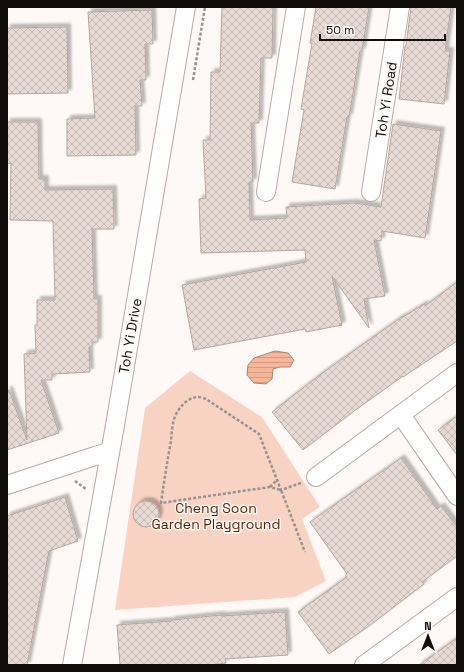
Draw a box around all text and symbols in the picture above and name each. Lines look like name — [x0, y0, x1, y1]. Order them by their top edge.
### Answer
scale bar — [320, 16, 445, 42]
text: 50 m — [326, 22, 354, 38]
street label: Toh Yi Road — [371, 60, 401, 140]
street label: Toh Yi Drive — [114, 297, 146, 375]
park label: Cheng Soon Garden Playground — [152, 499, 280, 533]
north arrow — [408, 616, 448, 656]
text: N — [424, 619, 432, 633]

